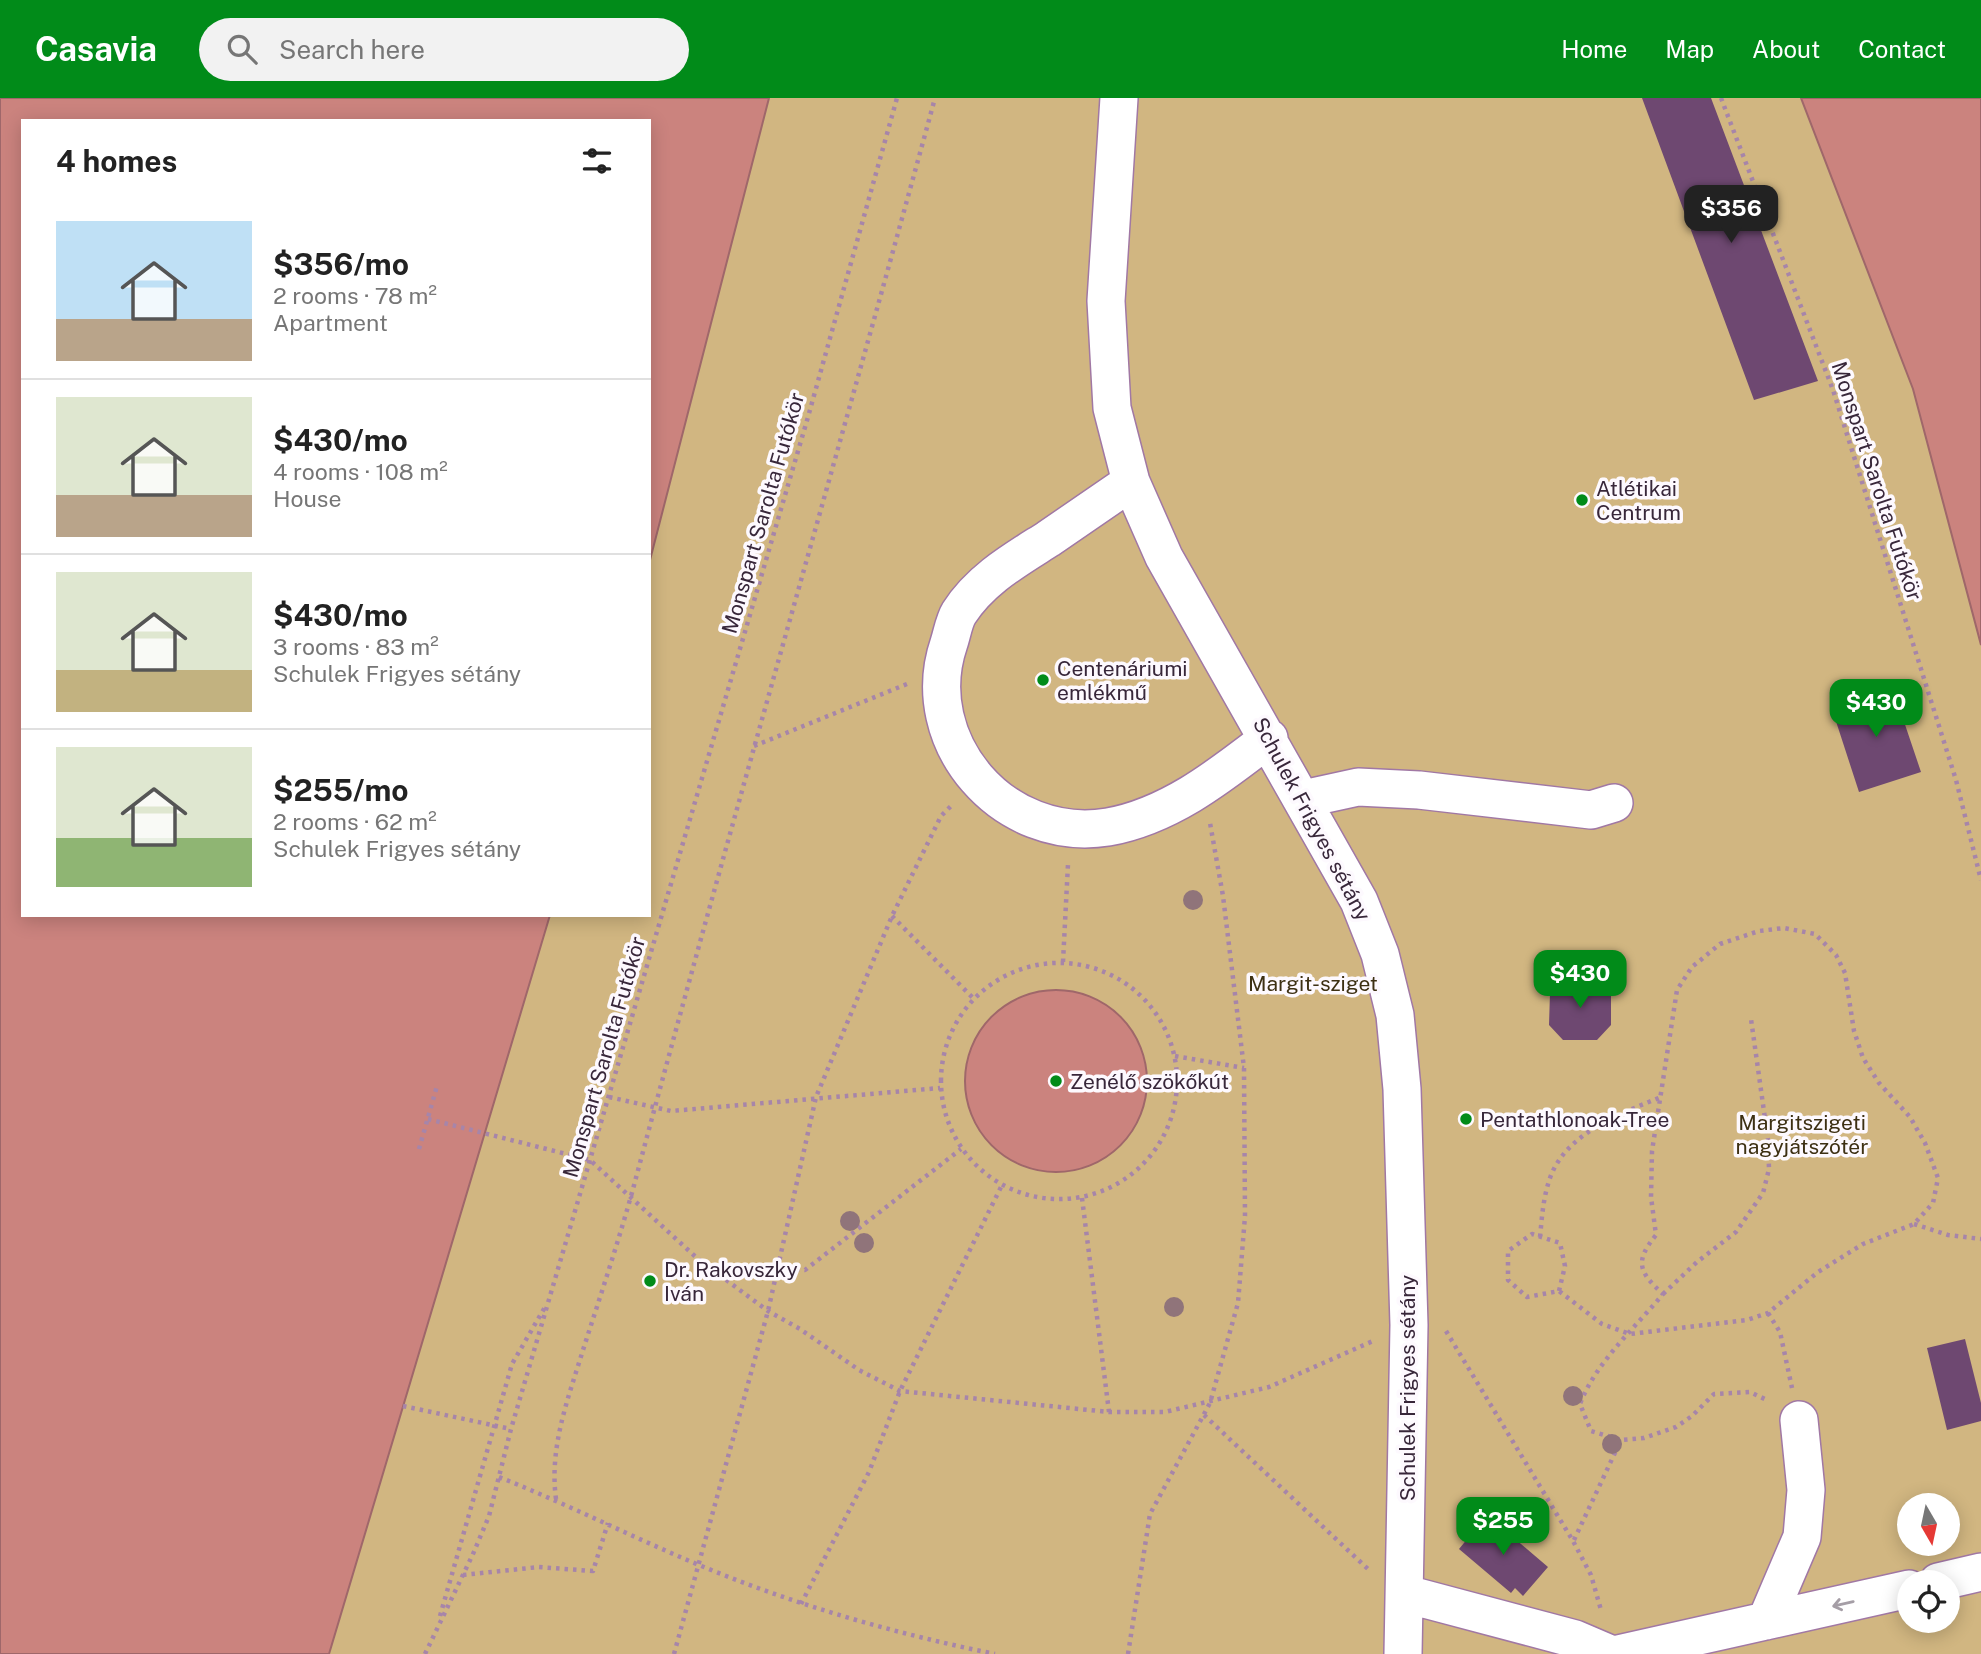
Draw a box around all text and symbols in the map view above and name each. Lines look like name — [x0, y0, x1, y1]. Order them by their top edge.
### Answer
search box — [199, 18, 689, 81]
text: Casavia — [35, 30, 157, 68]
icon: search — [223, 30, 261, 68]
text: Search here — [279, 34, 425, 65]
text: Home — [1561, 35, 1627, 63]
text: Map — [1665, 35, 1714, 63]
text: About — [1752, 35, 1820, 63]
text: Contact — [1858, 35, 1946, 63]
icon: filters — [578, 142, 616, 180]
text: 4 homes — [56, 143, 177, 179]
pin: $356 — [1690, 186, 1772, 245]
text: $356 — [1700, 194, 1762, 221]
text: $356/mo — [273, 246, 409, 282]
icon: home — [112, 249, 196, 333]
text: 2 rooms · 78 m² — [273, 282, 437, 309]
text: Apartment — [273, 309, 388, 336]
street label: Monspart Sarolta Futókör — [1827, 358, 1927, 604]
street label: Monspart Sarolta Futókör — [717, 390, 809, 636]
text: $430/mo — [273, 422, 408, 458]
icon: home — [112, 425, 196, 509]
text: 4 rooms · 108 m² — [273, 458, 448, 485]
place label: Atlétikai Centrum — [1596, 476, 1681, 525]
text: House — [273, 485, 341, 512]
marker: Atlétikai Centrum — [1574, 492, 1590, 508]
text: $430/mo — [273, 597, 408, 633]
icon: home — [112, 600, 196, 684]
text: 3 rooms · 83 m² — [273, 633, 439, 660]
place label: Centenáriumi emlékmű — [1057, 656, 1188, 705]
text: Schulek Frigyes sétány — [273, 660, 521, 687]
marker: Centenáriumi emlékmű — [1035, 672, 1051, 688]
pin: $430 — [1835, 680, 1917, 739]
text: $430 — [1846, 688, 1906, 715]
street label: Schulek Frigyes sétány — [1248, 713, 1376, 925]
text: $255/mo — [273, 772, 409, 808]
icon: home — [112, 775, 196, 859]
text: 2 rooms · 62 m² — [273, 808, 437, 835]
text: Schulek Frigyes sétány — [273, 835, 521, 862]
street label: Monspart Sarolta Futókör — [558, 934, 650, 1180]
pin: $430 — [1539, 950, 1621, 1010]
text: $430 — [1550, 959, 1610, 986]
park label: Margit-sziget — [1248, 971, 1378, 996]
place label: Zenélő szökőkút — [1070, 1069, 1229, 1094]
marker: Zenélő szökőkút — [1048, 1073, 1064, 1089]
place label: Pentathlonoak-Tree — [1480, 1107, 1669, 1132]
park label: Margitszigeti nagyjátszótér — [1736, 1110, 1868, 1159]
marker: Pentathlonoak-Tree — [1458, 1111, 1474, 1127]
place label: Dr. Rakovszky Iván — [664, 1257, 798, 1306]
marker: Dr. Rakovszky Iván — [642, 1273, 658, 1289]
street label: Schulek Frigyes sétány — [1395, 1275, 1420, 1501]
north arrow — [1897, 1493, 1960, 1556]
map controls — [1897, 1493, 1960, 1633]
pin: $255 — [1462, 1498, 1544, 1557]
text: $255 — [1472, 1506, 1534, 1533]
button: locate — [1897, 1570, 1960, 1633]
one-way arrow — [1832, 1597, 1855, 1611]

